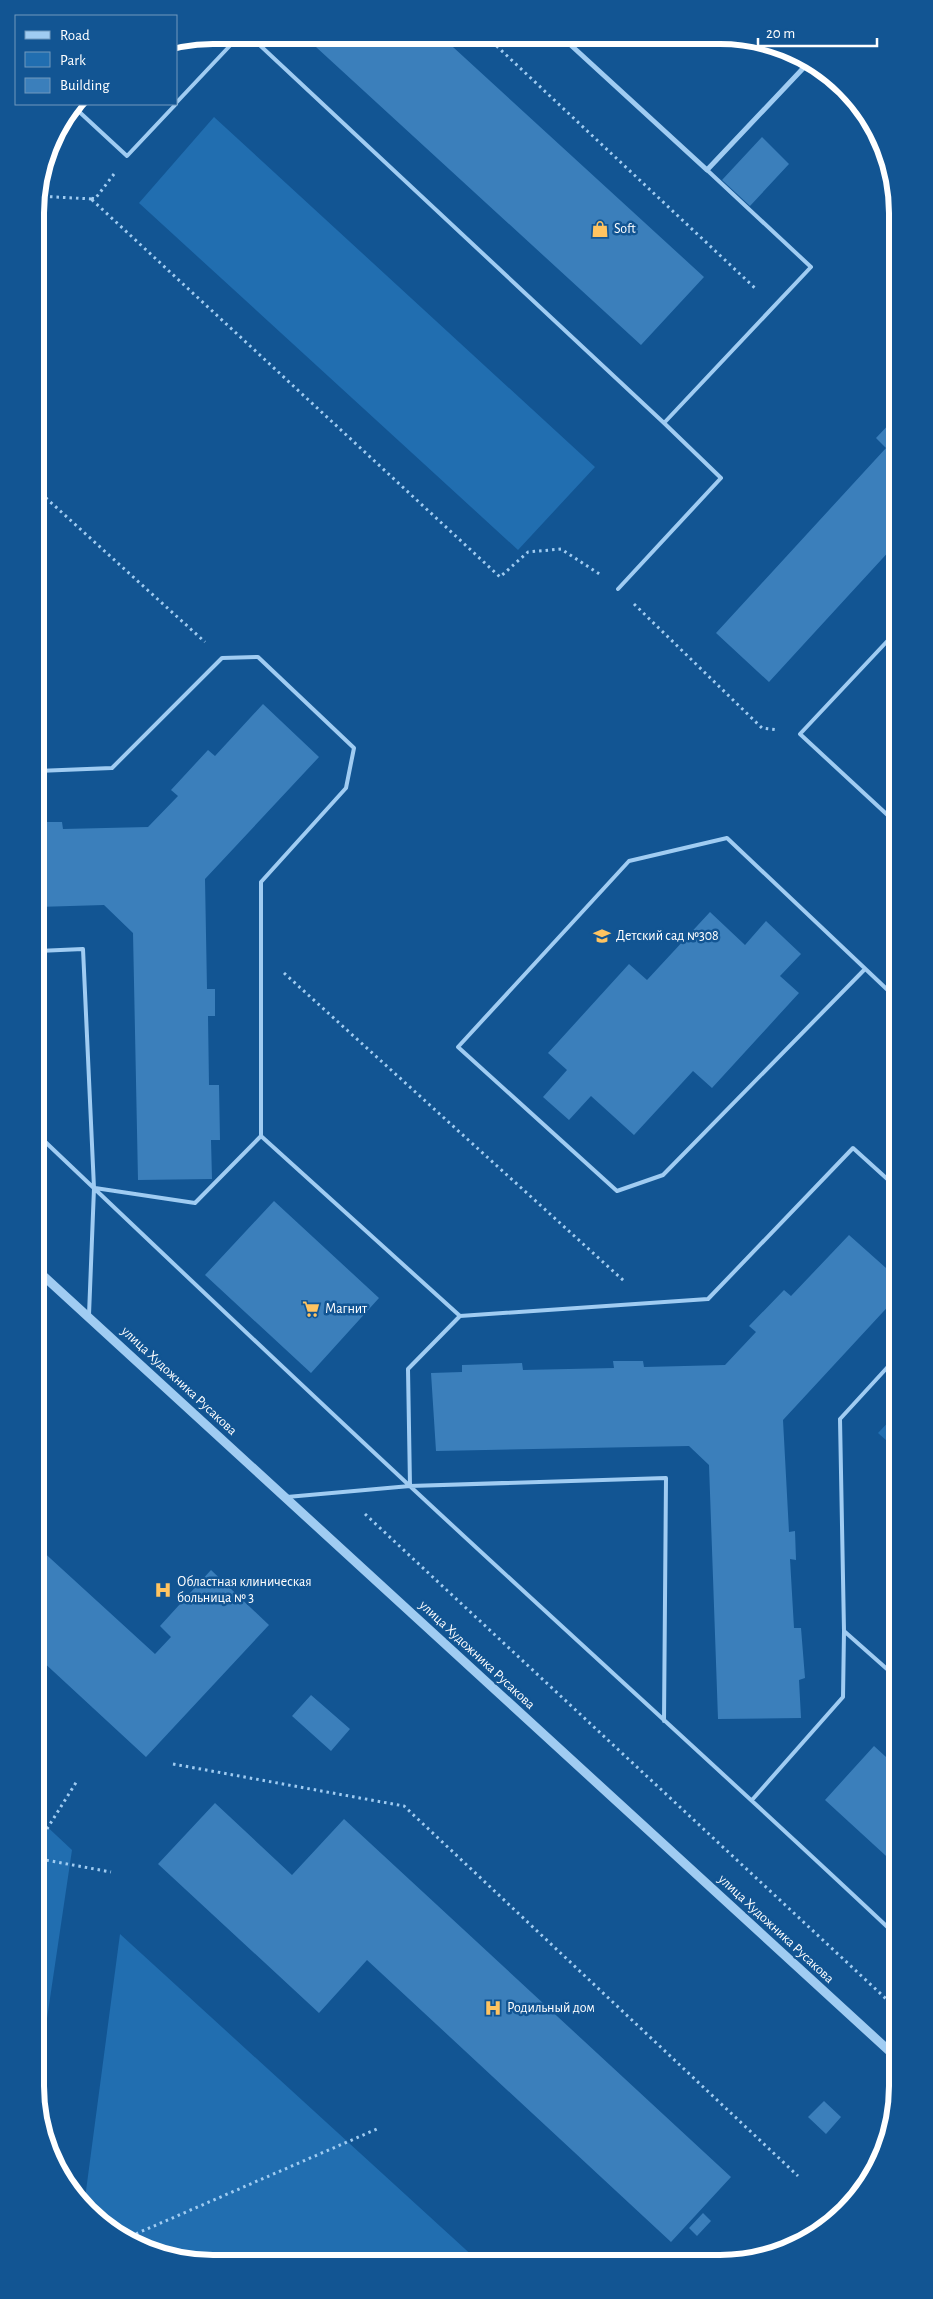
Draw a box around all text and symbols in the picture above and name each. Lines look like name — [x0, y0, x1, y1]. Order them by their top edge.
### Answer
legend — [15, 15, 178, 105]
scale bar — [758, 15, 877, 47]
text: 20 m — [766, 26, 795, 41]
text: Road — [60, 28, 90, 43]
text: Park — [60, 53, 86, 68]
text: Building — [60, 78, 110, 93]
shop icon: Soft — [590, 219, 610, 239]
place label: Soft — [614, 222, 636, 236]
school or university icon: Детский сад №308 — [592, 926, 612, 946]
place label: Детский сад №308 — [616, 929, 719, 943]
supermarket icon: Магнит — [301, 1299, 321, 1319]
place label: Магнит — [325, 1302, 368, 1316]
street label: улица Художника Русакова — [118, 1323, 240, 1438]
place label: Областная клиническая больница № 3 — [177, 1575, 312, 1605]
hospital icon: Областная клиническая больница № 3 — [153, 1580, 173, 1600]
street label: улица Художника Русакова — [416, 1597, 538, 1712]
street label: улица Художника Русакова — [715, 1871, 837, 1986]
hospital icon: Родильный дом — [483, 1998, 503, 2018]
place label: Родильный дом — [507, 2001, 595, 2015]

